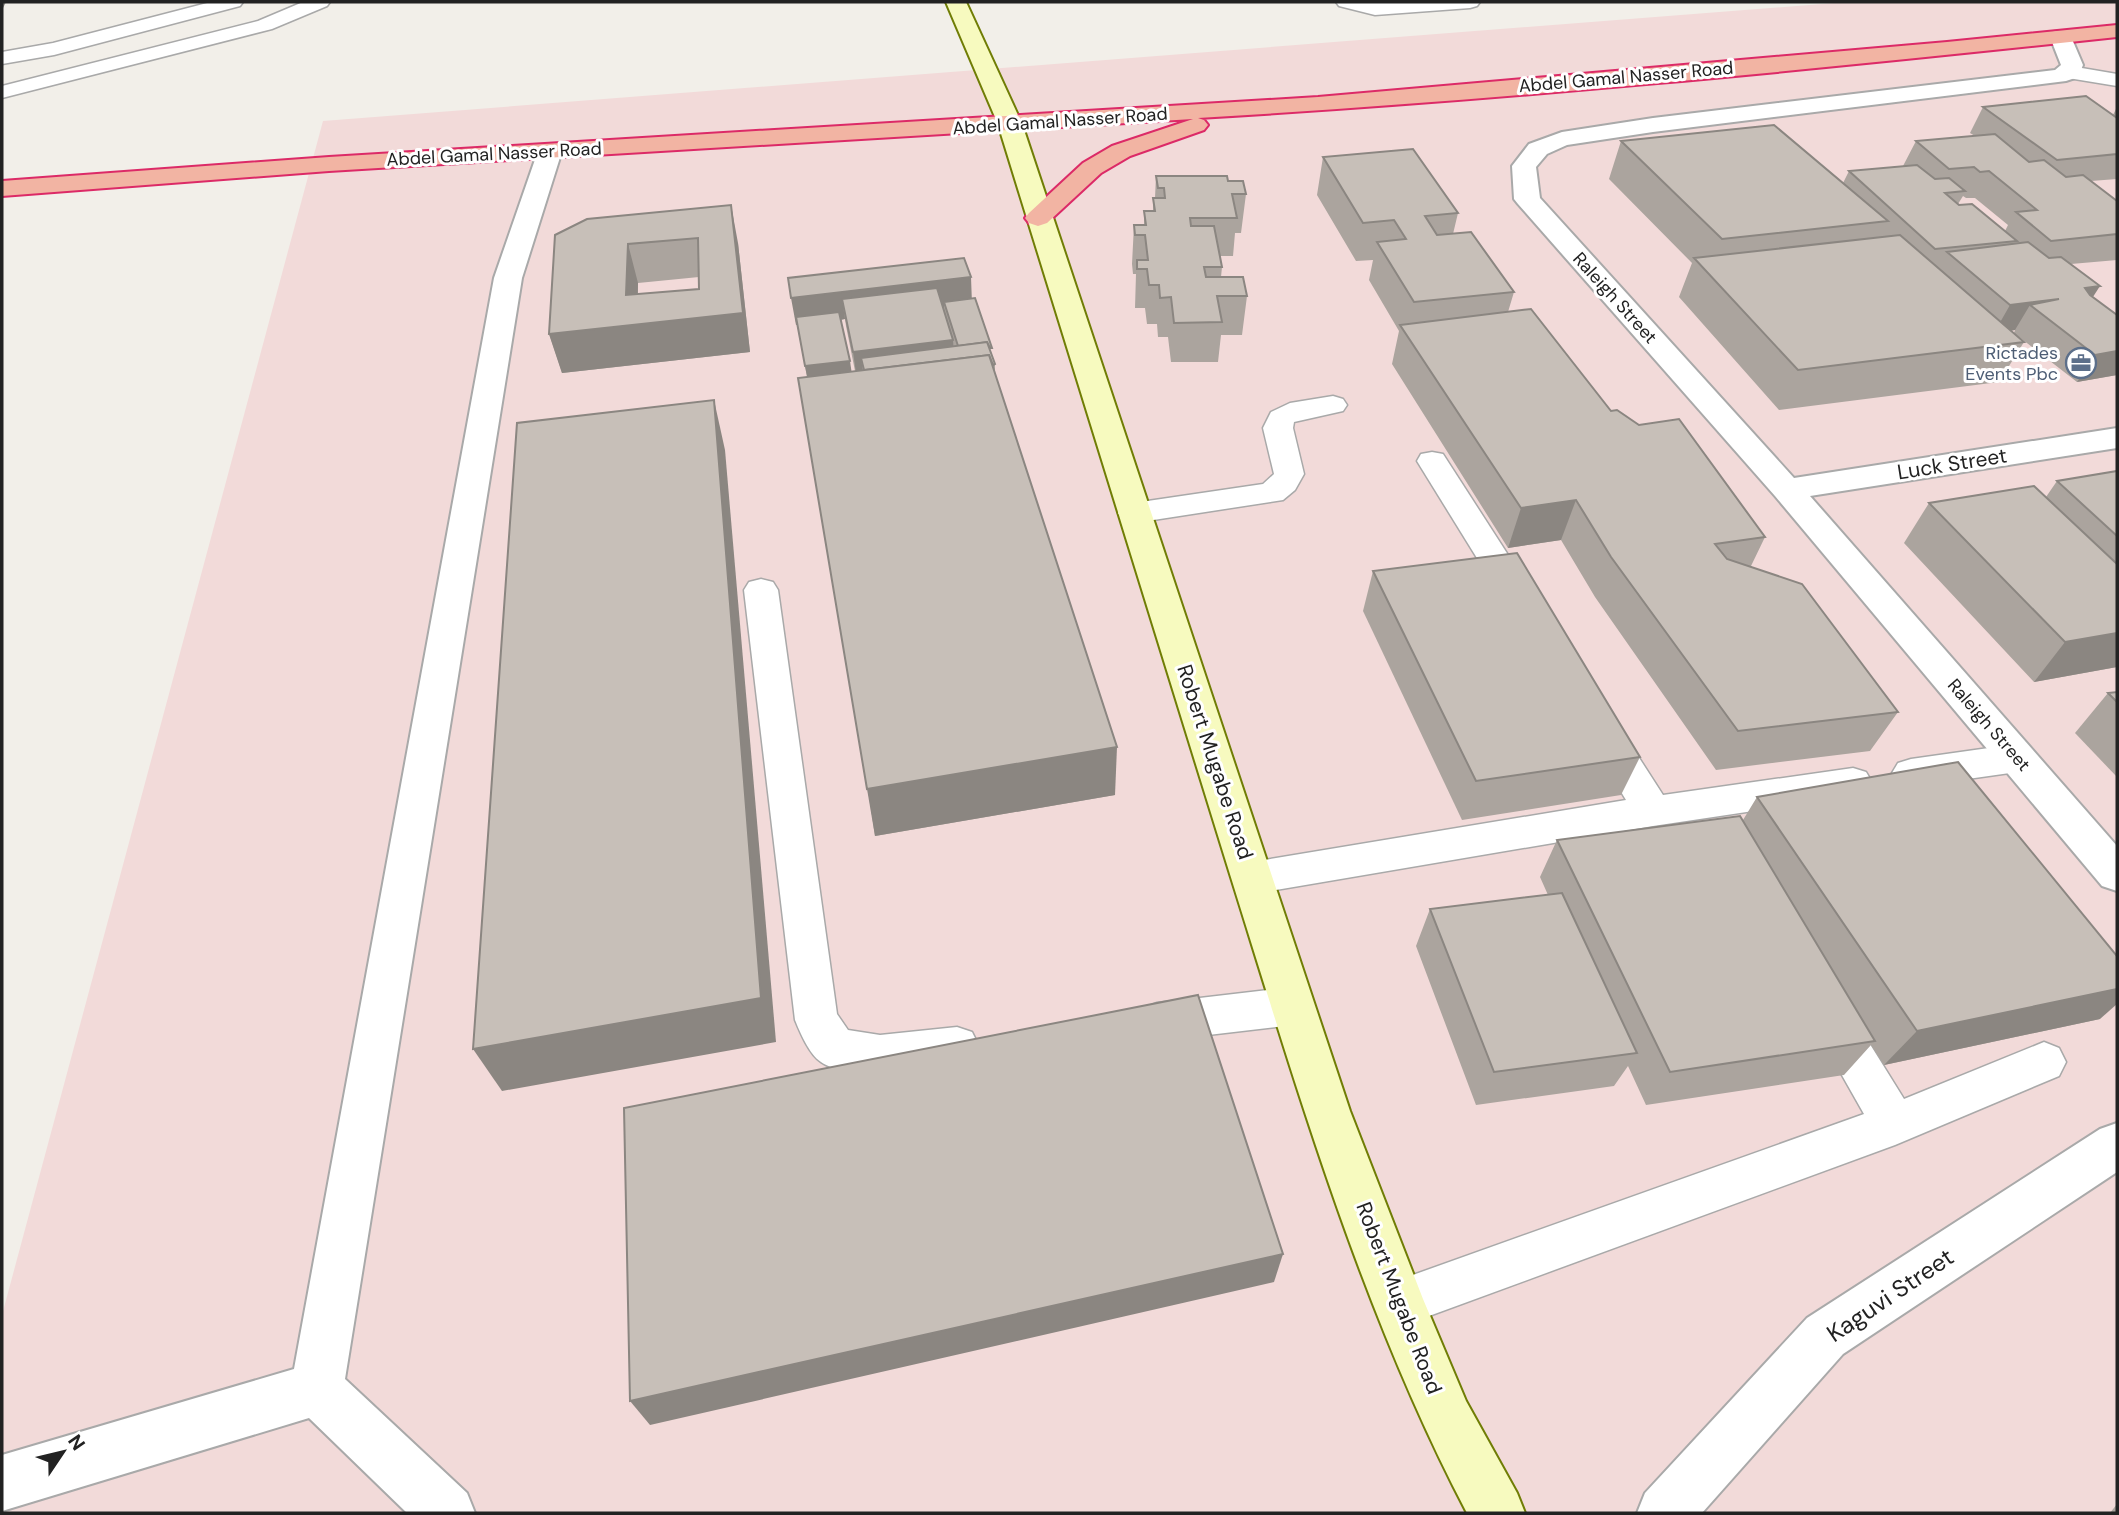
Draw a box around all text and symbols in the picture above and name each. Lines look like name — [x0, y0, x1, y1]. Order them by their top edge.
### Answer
street label: Abdel Gamal Nasser Road — [1518, 56, 1734, 98]
street label: Abdel Gamal Nasser Road — [952, 102, 1168, 140]
street label: Abdel Gamal Nasser Road — [386, 136, 602, 172]
street label: Raleigh Street — [1568, 247, 1662, 349]
place label: Rictades Events Pbc — [1965, 341, 2058, 386]
office icon: Rictades Events Pbc — [2064, 346, 2098, 380]
street label: Luck Street — [1895, 442, 2009, 486]
street label: Robert Mugabe Road — [1170, 661, 1260, 863]
street label: Raleigh Street — [1942, 674, 2036, 776]
street label: Robert Mugabe Road — [1349, 1198, 1449, 1398]
street label: Kaguvi Street — [1821, 1241, 1959, 1349]
north arrow — [28, 1417, 98, 1487]
text: N — [62, 1430, 91, 1455]

